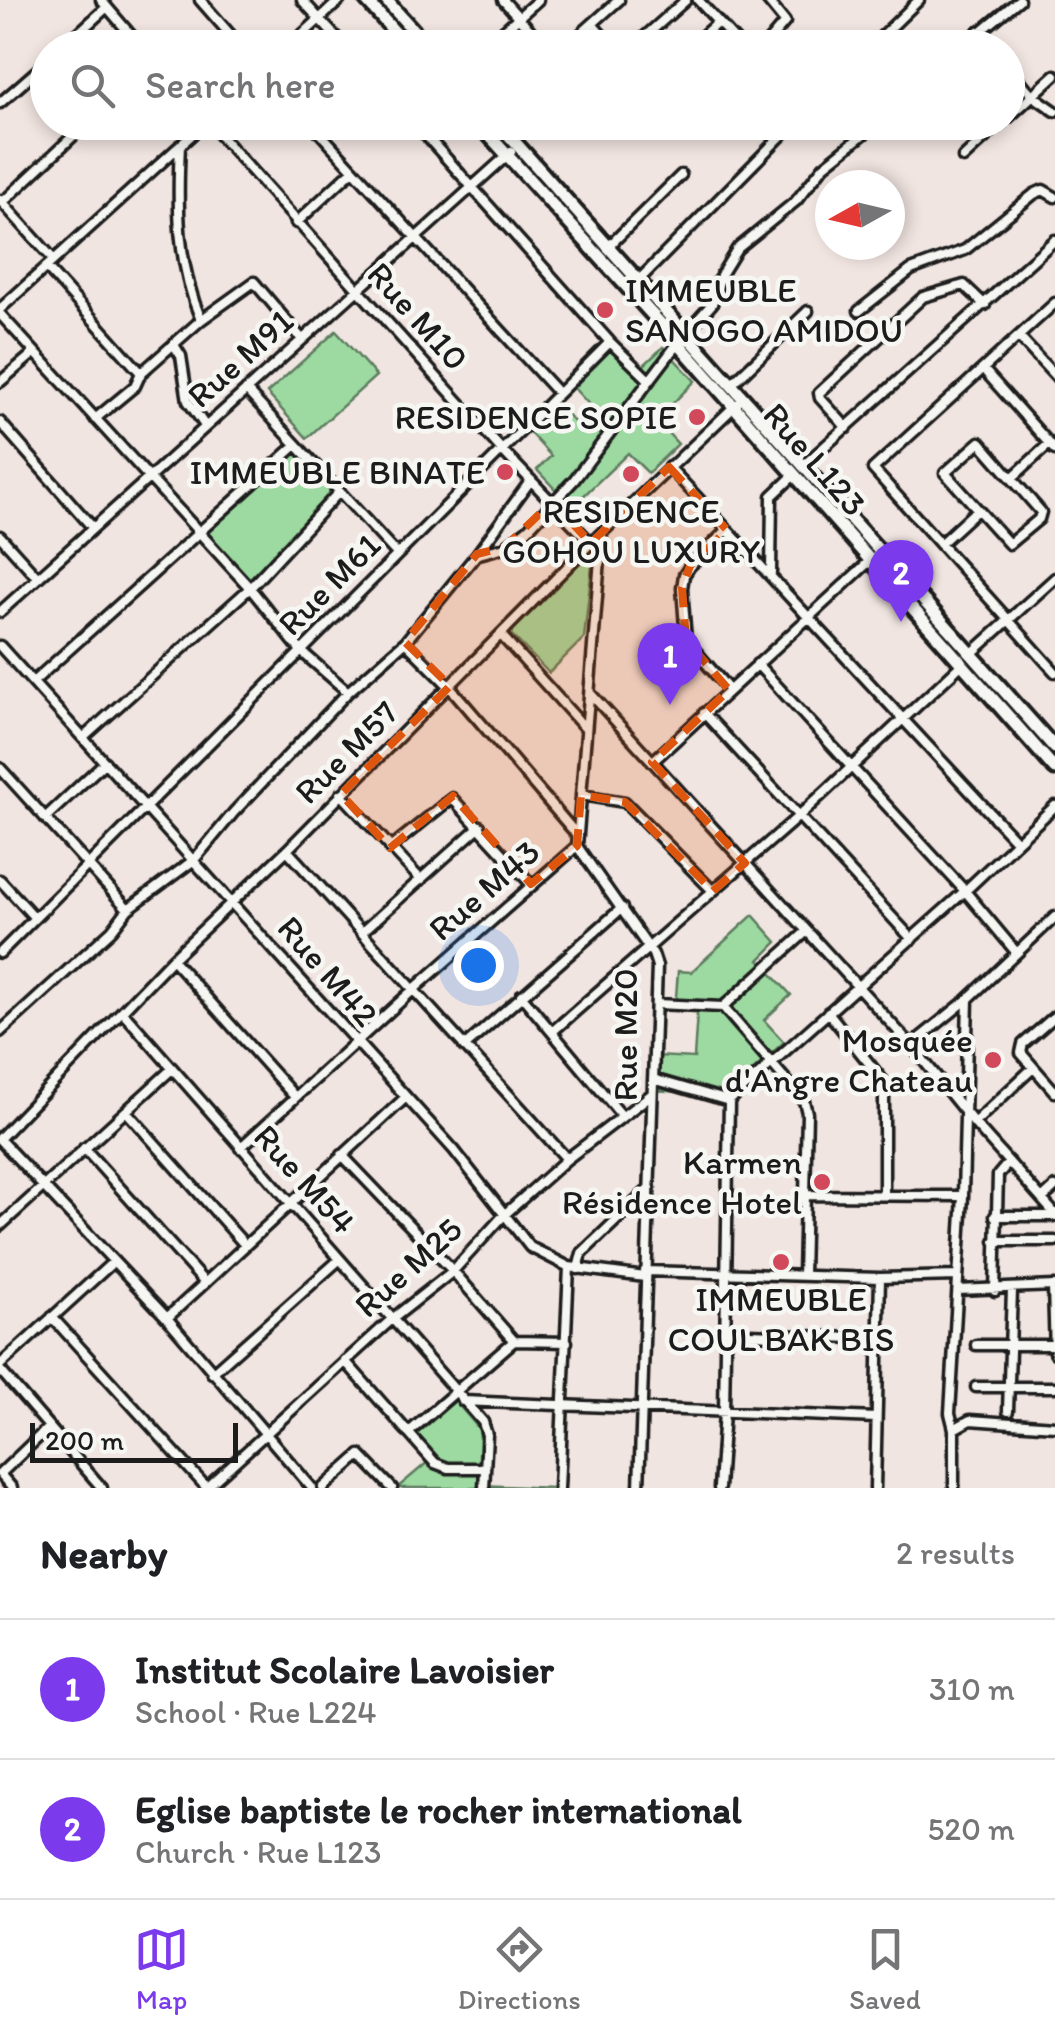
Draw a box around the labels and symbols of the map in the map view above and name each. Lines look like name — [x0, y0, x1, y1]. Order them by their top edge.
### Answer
north arrow — [815, 170, 905, 260]
street label: Rue M10 — [359, 253, 477, 379]
place label: IMMEUBLE SANOGO AMIDOU — [625, 269, 903, 351]
marker: IMMEUBLE SANOGO AMIDOU — [594, 299, 616, 321]
street label: Rue M91 — [178, 300, 302, 416]
street label: Rue L123 — [754, 394, 876, 524]
place label: RESIDENCE SOPIE — [395, 396, 677, 438]
marker: RESIDENCE SOPIE — [686, 406, 708, 428]
place label: IMMEUBLE BINATE — [189, 451, 485, 493]
marker: IMMEUBLE BINATE — [494, 461, 516, 483]
marker: RESIDENCE GOHOU LUXURY — [620, 463, 642, 485]
place label: RESIDENCE GOHOU LUXURY — [502, 490, 760, 572]
street label: Rue M61 — [269, 524, 389, 644]
pin: 2 — [868, 540, 934, 622]
pin: 1 — [638, 622, 702, 705]
street label: Rue M57 — [286, 692, 406, 812]
street label: Rue M43 — [420, 830, 548, 950]
street label: Rue M42 — [269, 907, 387, 1035]
your location — [453, 940, 504, 991]
street label: Rue M20 — [604, 968, 646, 1102]
place label: Mosquée d'Angre Chateau — [725, 1019, 973, 1101]
marker: Mosquée d'Angre Chateau — [982, 1049, 1004, 1071]
street label: Rue M54 — [245, 1116, 365, 1242]
place label: Karmen Résidence Hotel — [562, 1141, 802, 1223]
marker: Karmen Résidence Hotel — [811, 1171, 833, 1193]
street label: Rue M25 — [346, 1208, 470, 1326]
marker: IMMEUBLE COUL BAK BIS — [770, 1251, 792, 1273]
place label: IMMEUBLE COUL BAK BIS — [667, 1278, 895, 1360]
scale bar — [30, 1418, 238, 1462]

